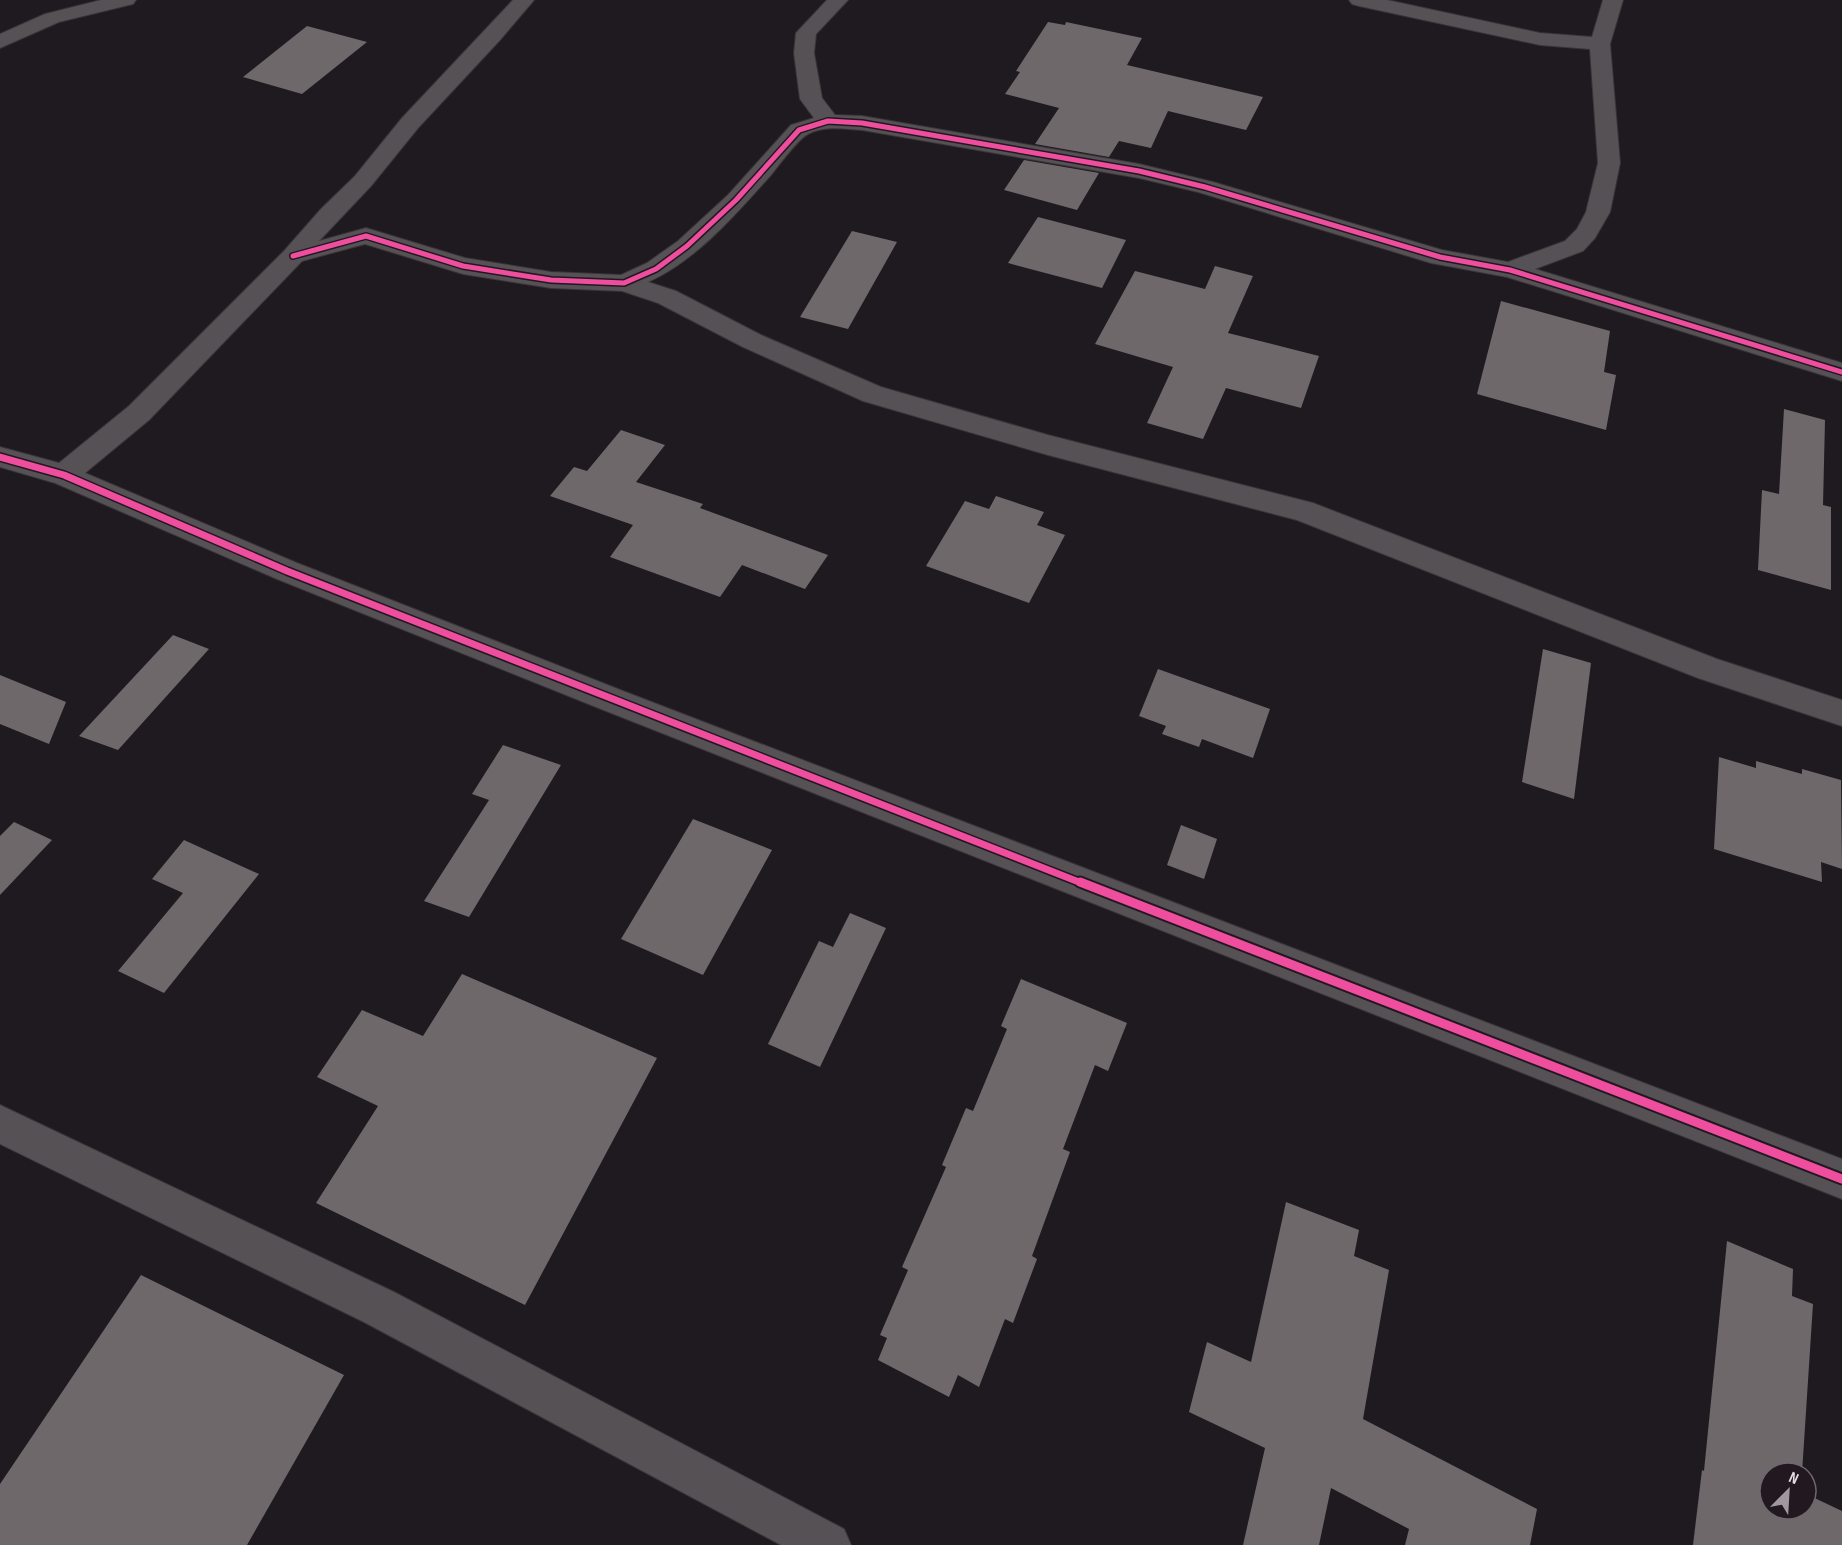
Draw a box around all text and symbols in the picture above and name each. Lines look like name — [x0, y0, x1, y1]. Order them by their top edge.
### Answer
north arrow — [1758, 1461, 1818, 1521]
text: N — [1786, 1468, 1801, 1489]

